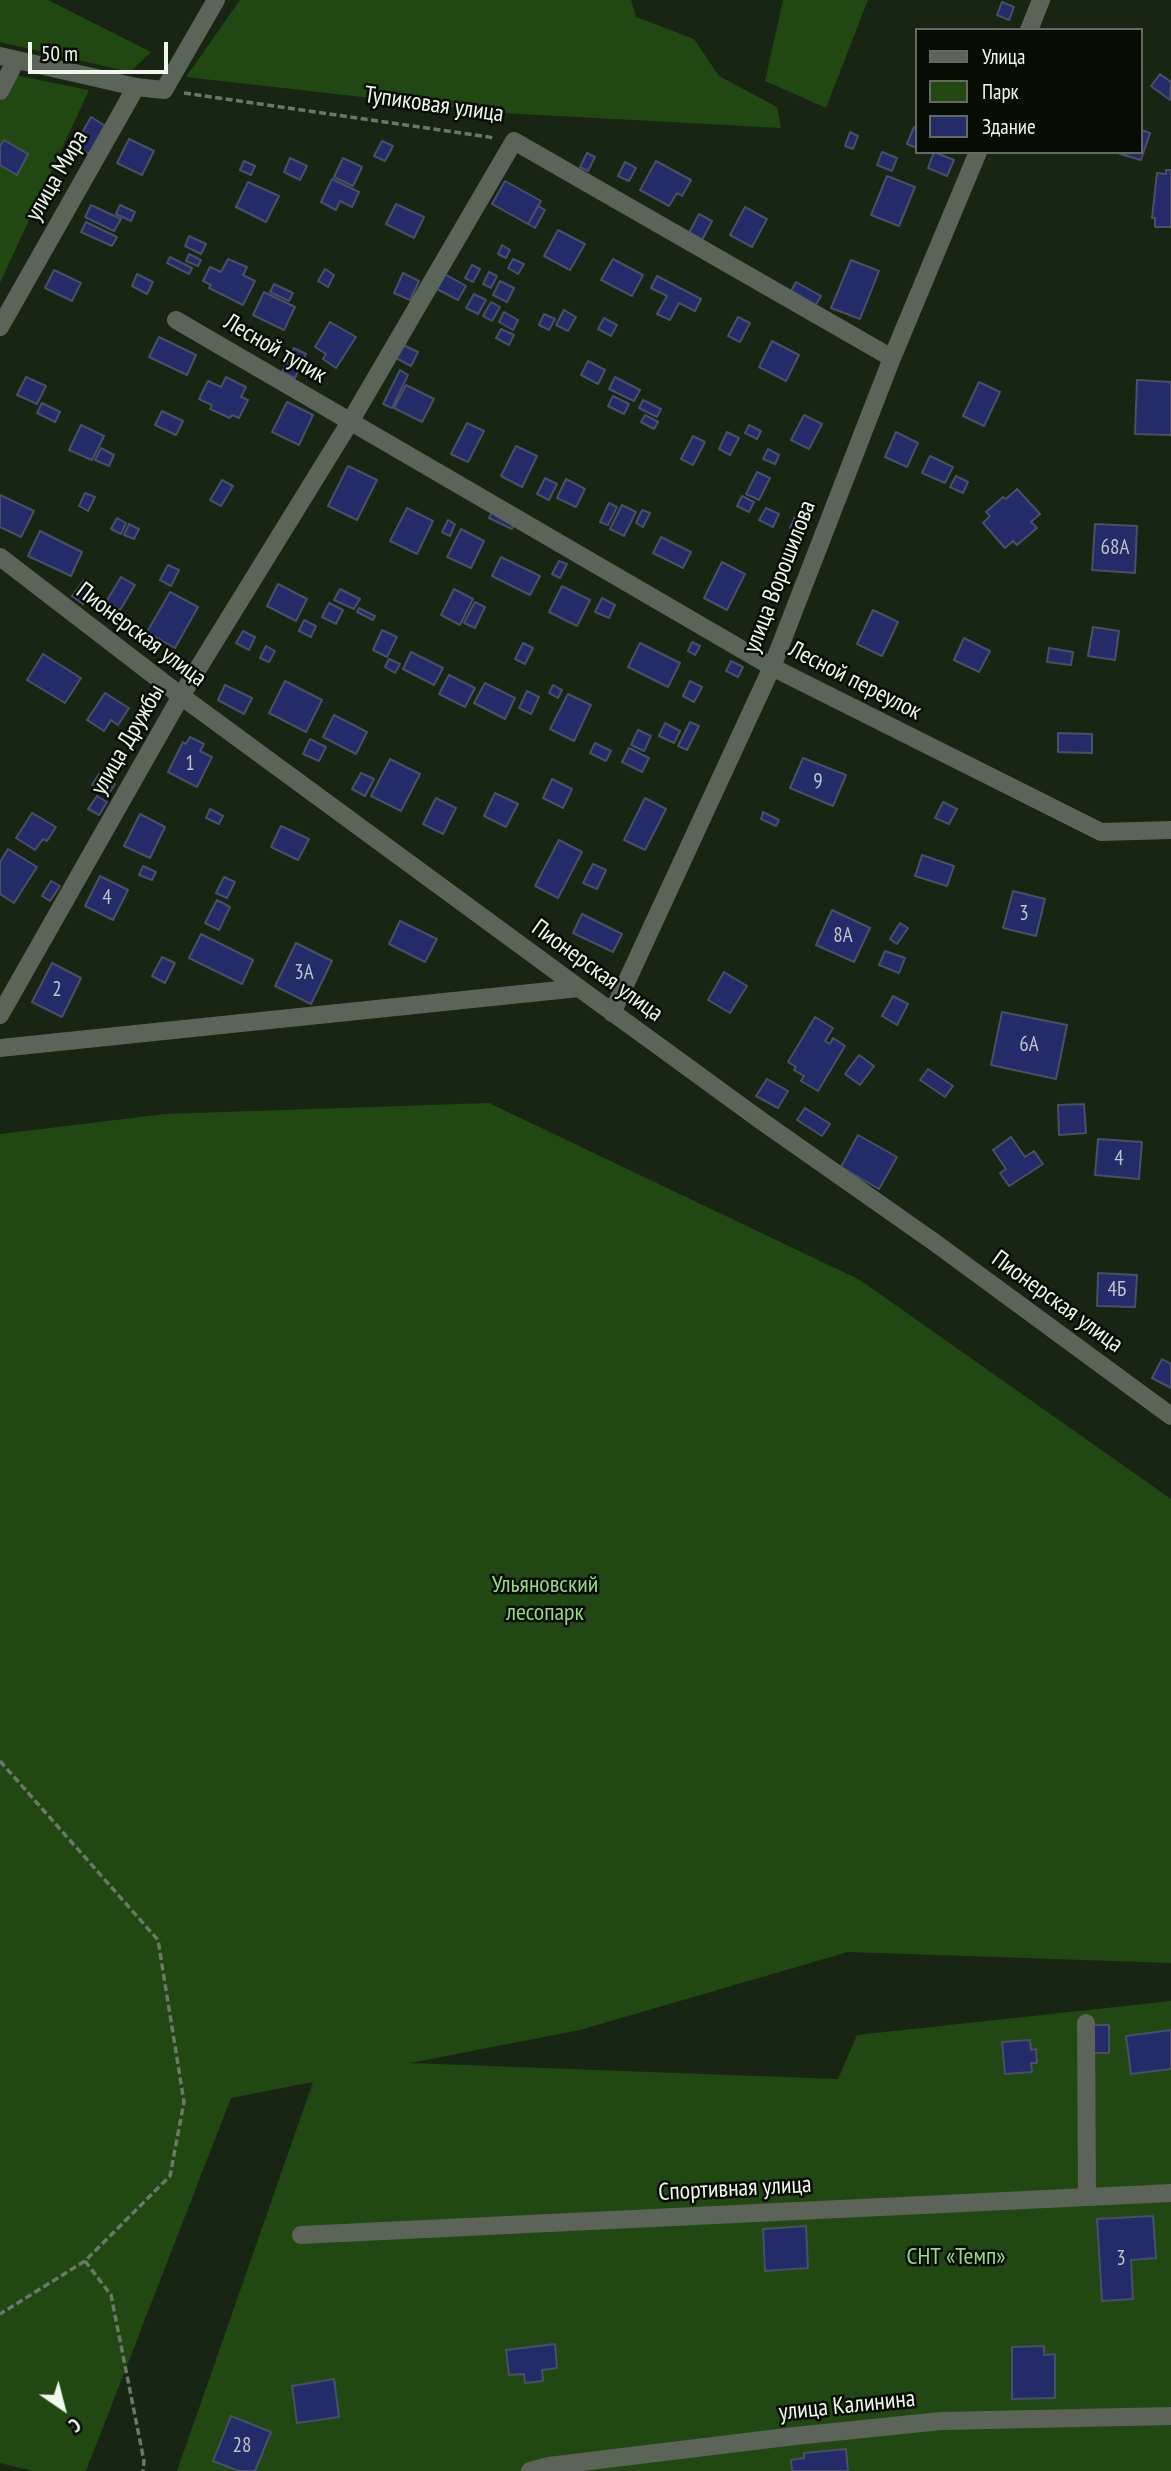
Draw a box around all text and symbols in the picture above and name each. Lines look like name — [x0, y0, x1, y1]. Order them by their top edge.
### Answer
scale bar — [32, 28, 172, 72]
legend — [916, 28, 1143, 154]
text: 50 m — [41, 40, 78, 67]
text: Улица — [982, 43, 1025, 70]
text: Парк — [982, 78, 1019, 105]
street label: Тупиковая улица — [362, 81, 506, 129]
text: Здание — [982, 113, 1036, 140]
street label: улица Мира — [19, 125, 95, 227]
street label: Лесной тупик — [219, 308, 331, 390]
street label: улица Ворошилова — [738, 497, 822, 657]
house number: 68А — [1101, 535, 1129, 561]
street label: Пионерская улица — [70, 577, 212, 693]
street label: Лесной переулок — [784, 635, 926, 727]
street label: улица Дружбы — [85, 680, 171, 800]
house number: 1 — [185, 751, 195, 777]
house number: 9 — [813, 769, 823, 795]
house number: 4 — [102, 885, 112, 911]
house number: 3 — [1019, 901, 1029, 927]
street label: Пионерская улица — [526, 914, 668, 1028]
house number: 8А — [833, 923, 853, 949]
house number: 3А — [294, 960, 314, 986]
house number: 2 — [52, 977, 62, 1003]
house number: 6А — [1019, 1032, 1039, 1058]
house number: 4 — [1114, 1146, 1124, 1172]
street label: Пионерская улица — [986, 1245, 1128, 1359]
house number: 4Б — [1108, 1277, 1126, 1303]
park label: Ульяновский лесопарк — [492, 1571, 598, 1627]
street label: Спортивная улица — [658, 2171, 812, 2207]
park label: СНТ «Темп» — [906, 2243, 1006, 2271]
house number: 3 — [1116, 2246, 1126, 2272]
north arrow — [28, 2373, 98, 2443]
street label: улица Калинина — [777, 2385, 917, 2427]
text: С — [65, 2413, 85, 2438]
house number: 28 — [233, 2433, 251, 2459]

